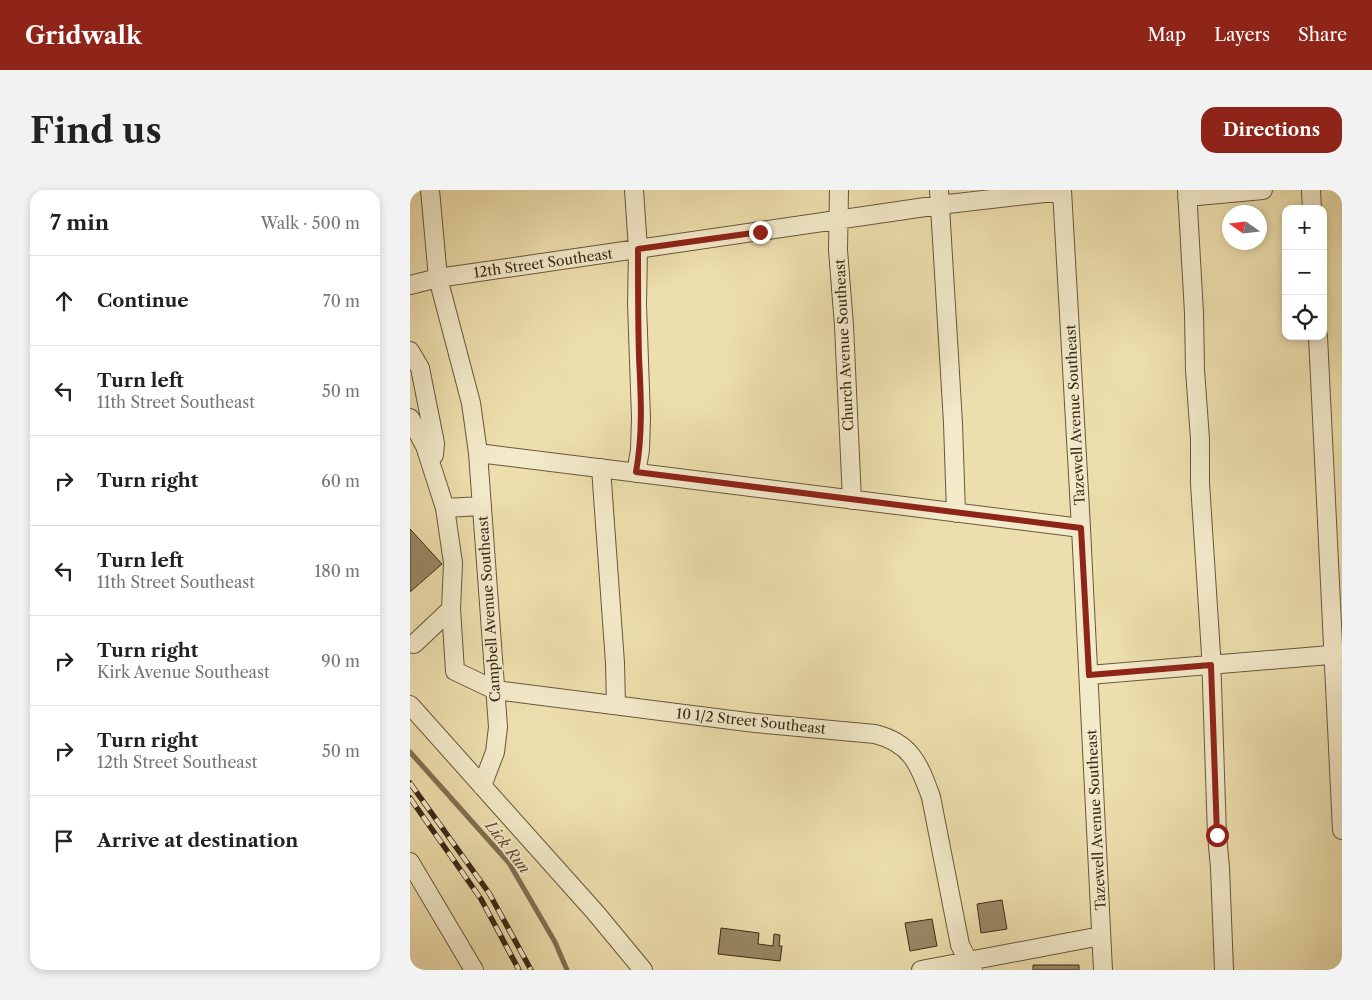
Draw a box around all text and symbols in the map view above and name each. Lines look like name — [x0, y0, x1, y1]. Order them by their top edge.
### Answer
text: Gridwalk — [25, 21, 142, 50]
text: Map — [1148, 24, 1186, 46]
text: Layers — [1214, 24, 1270, 46]
text: Share — [1298, 24, 1347, 46]
button: Directions — [1201, 107, 1342, 153]
text: Find us — [30, 109, 162, 152]
north arrow — [1222, 205, 1267, 250]
map controls — [1282, 205, 1327, 340]
button: + — [1282, 205, 1327, 250]
text: 7 min — [50, 210, 109, 235]
text: Walk · 500 m — [261, 213, 360, 233]
route end — [749, 221, 772, 244]
street label: 12th Street Southeast — [472, 244, 614, 282]
button: − — [1282, 250, 1327, 295]
street label: Church Avenue Southeast — [831, 259, 857, 431]
icon: ahead — [50, 287, 78, 315]
text: Continue — [97, 289, 189, 312]
text: 70 m — [323, 291, 360, 311]
button: locate — [1282, 295, 1327, 340]
street label: Tazewell Avenue Southeast — [1061, 324, 1089, 506]
text: Turn left — [97, 369, 184, 392]
icon: left — [50, 377, 78, 405]
text: 50 m — [322, 381, 360, 401]
text: 11th Street Southeast — [97, 392, 255, 412]
icon: right — [50, 467, 78, 495]
text: Turn right — [97, 469, 198, 492]
text: 60 m — [321, 471, 360, 491]
street label: Campbell Avenue Southeast — [474, 515, 504, 703]
text: Turn left — [97, 549, 184, 572]
icon: left — [50, 557, 78, 585]
text: 180 m — [314, 561, 360, 581]
text: 11th Street Southeast — [97, 572, 255, 592]
text: Turn right — [97, 639, 198, 662]
icon: right — [50, 647, 78, 675]
text: 90 m — [321, 651, 360, 671]
text: Kirk Avenue Southeast — [97, 662, 270, 682]
street label: 10 1/2 Street Southeast — [675, 704, 827, 738]
text: Turn right — [97, 729, 198, 752]
street label: Tazewell Avenue Southeast — [1082, 729, 1110, 911]
icon: right — [50, 737, 78, 765]
text: 50 m — [322, 741, 360, 761]
text: 12th Street Southeast — [97, 752, 257, 772]
water label: Lick Run — [481, 816, 535, 877]
route start — [1206, 824, 1229, 847]
icon: arrive — [50, 827, 78, 855]
text: Arrive at destination — [97, 829, 298, 852]

